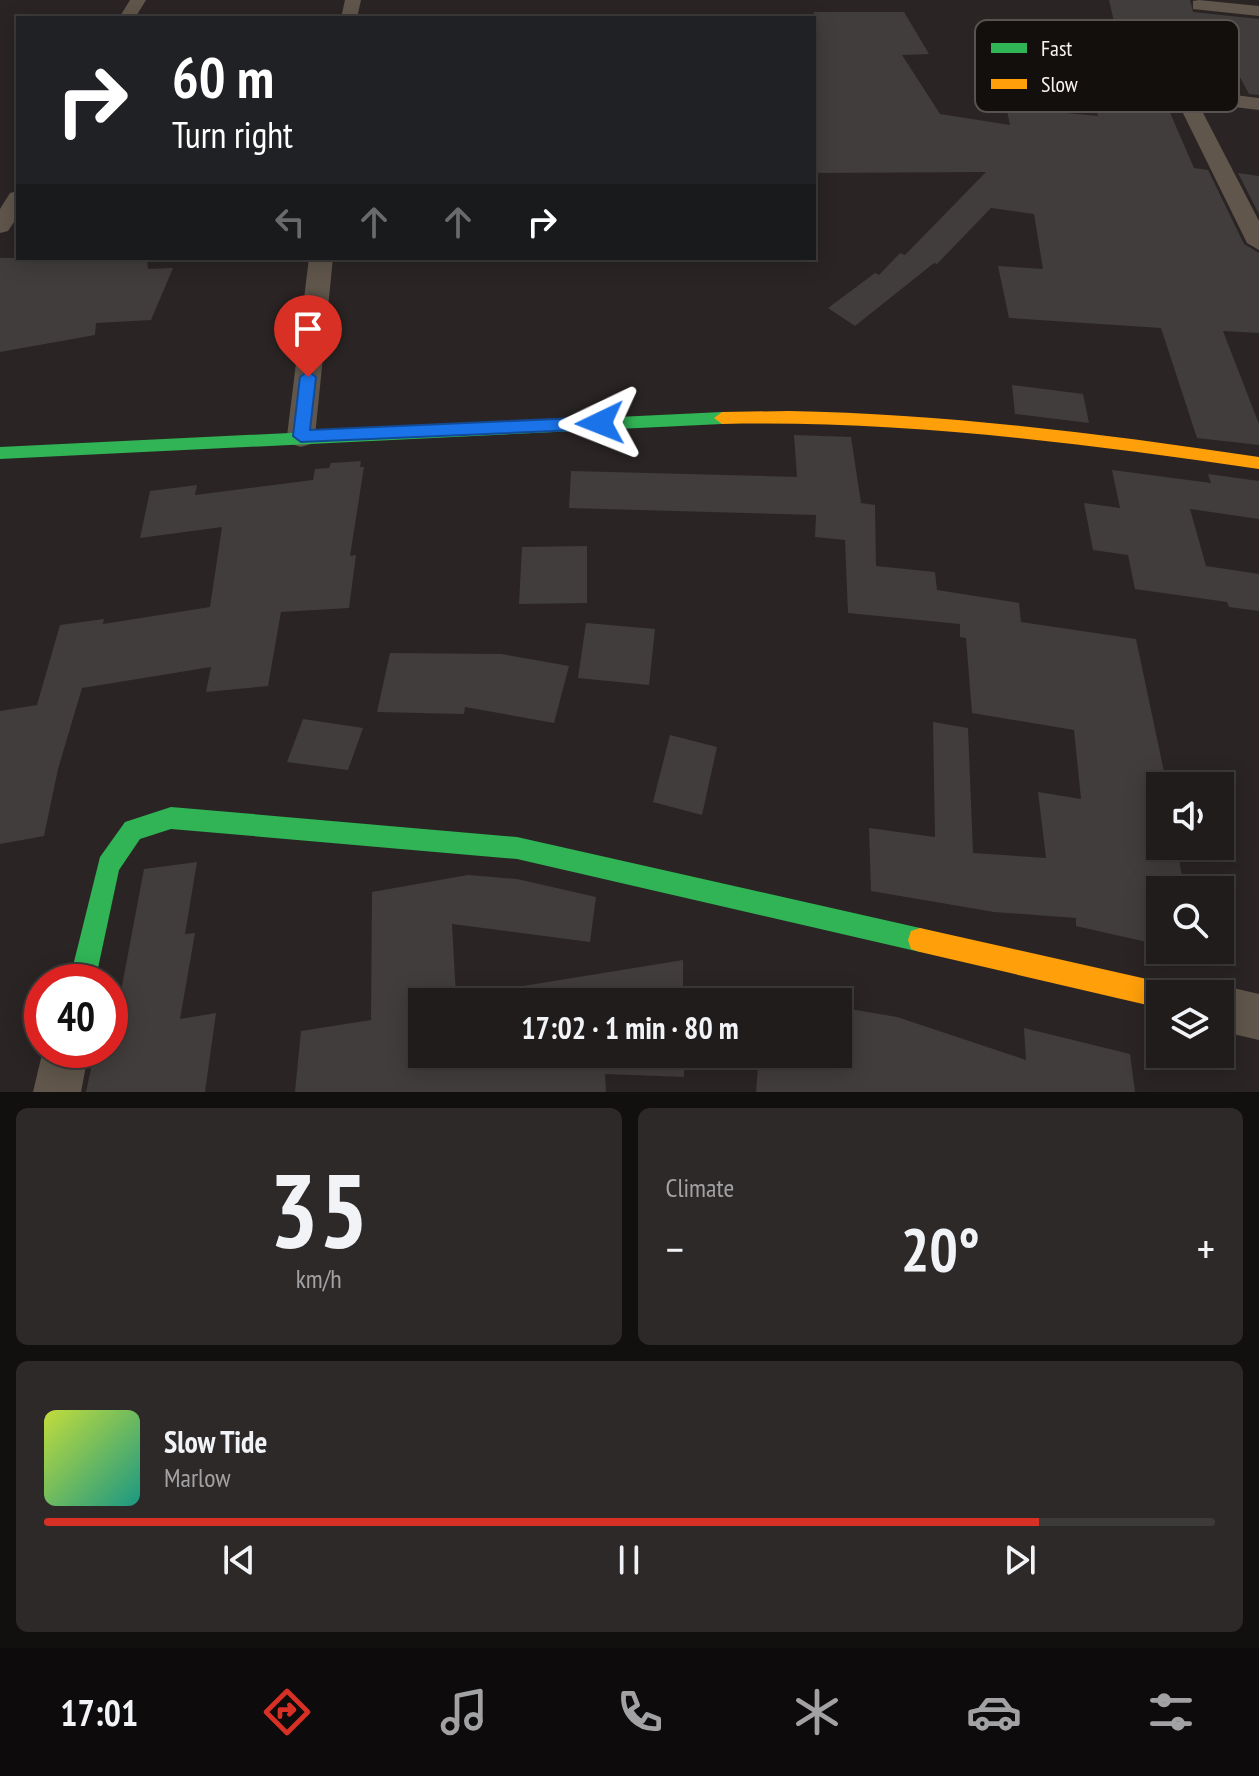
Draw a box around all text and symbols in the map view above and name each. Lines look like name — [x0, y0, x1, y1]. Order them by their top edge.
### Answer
legend — [975, 20, 1239, 112]
text: Fast — [1041, 34, 1072, 62]
text: 60 m — [172, 41, 274, 113]
icon: right — [40, 48, 144, 152]
text: Slow — [1041, 70, 1078, 98]
text: Turn right — [172, 111, 293, 158]
icon: left — [268, 200, 312, 244]
icon: ahead — [352, 200, 396, 244]
icon: ahead — [436, 200, 480, 244]
icon: right — [520, 200, 564, 244]
pin — [274, 295, 342, 377]
icon: arrive — [286, 307, 330, 351]
position arrow — [558, 381, 642, 465]
map controls — [1146, 772, 1234, 1068]
button: sound — [1146, 772, 1234, 860]
button: search — [1146, 876, 1234, 964]
speed limit sign: 40 — [24, 964, 128, 1068]
button: layers — [1146, 980, 1234, 1068]
text: 17:02 · 1 min · 80 m — [521, 1008, 739, 1047]
text: 35 — [269, 1142, 368, 1277]
text: Climate — [666, 1171, 734, 1204]
text: 20° — [901, 1210, 980, 1288]
text: − — [666, 1220, 684, 1277]
text: + — [1197, 1220, 1215, 1277]
text: km/h — [296, 1262, 342, 1295]
text: Slow Tide — [164, 1422, 267, 1461]
text: Marlow — [164, 1461, 230, 1494]
icon: previous — [217, 1538, 261, 1582]
icon: pause — [607, 1538, 651, 1582]
icon: next — [998, 1538, 1042, 1582]
icon: directions — [259, 1684, 315, 1740]
icon: music — [436, 1684, 492, 1740]
icon: phone — [612, 1684, 668, 1740]
icon: climate — [789, 1684, 845, 1740]
icon: car — [966, 1684, 1022, 1740]
icon: filters — [1143, 1684, 1199, 1740]
text: 17:01 — [60, 1689, 138, 1736]

